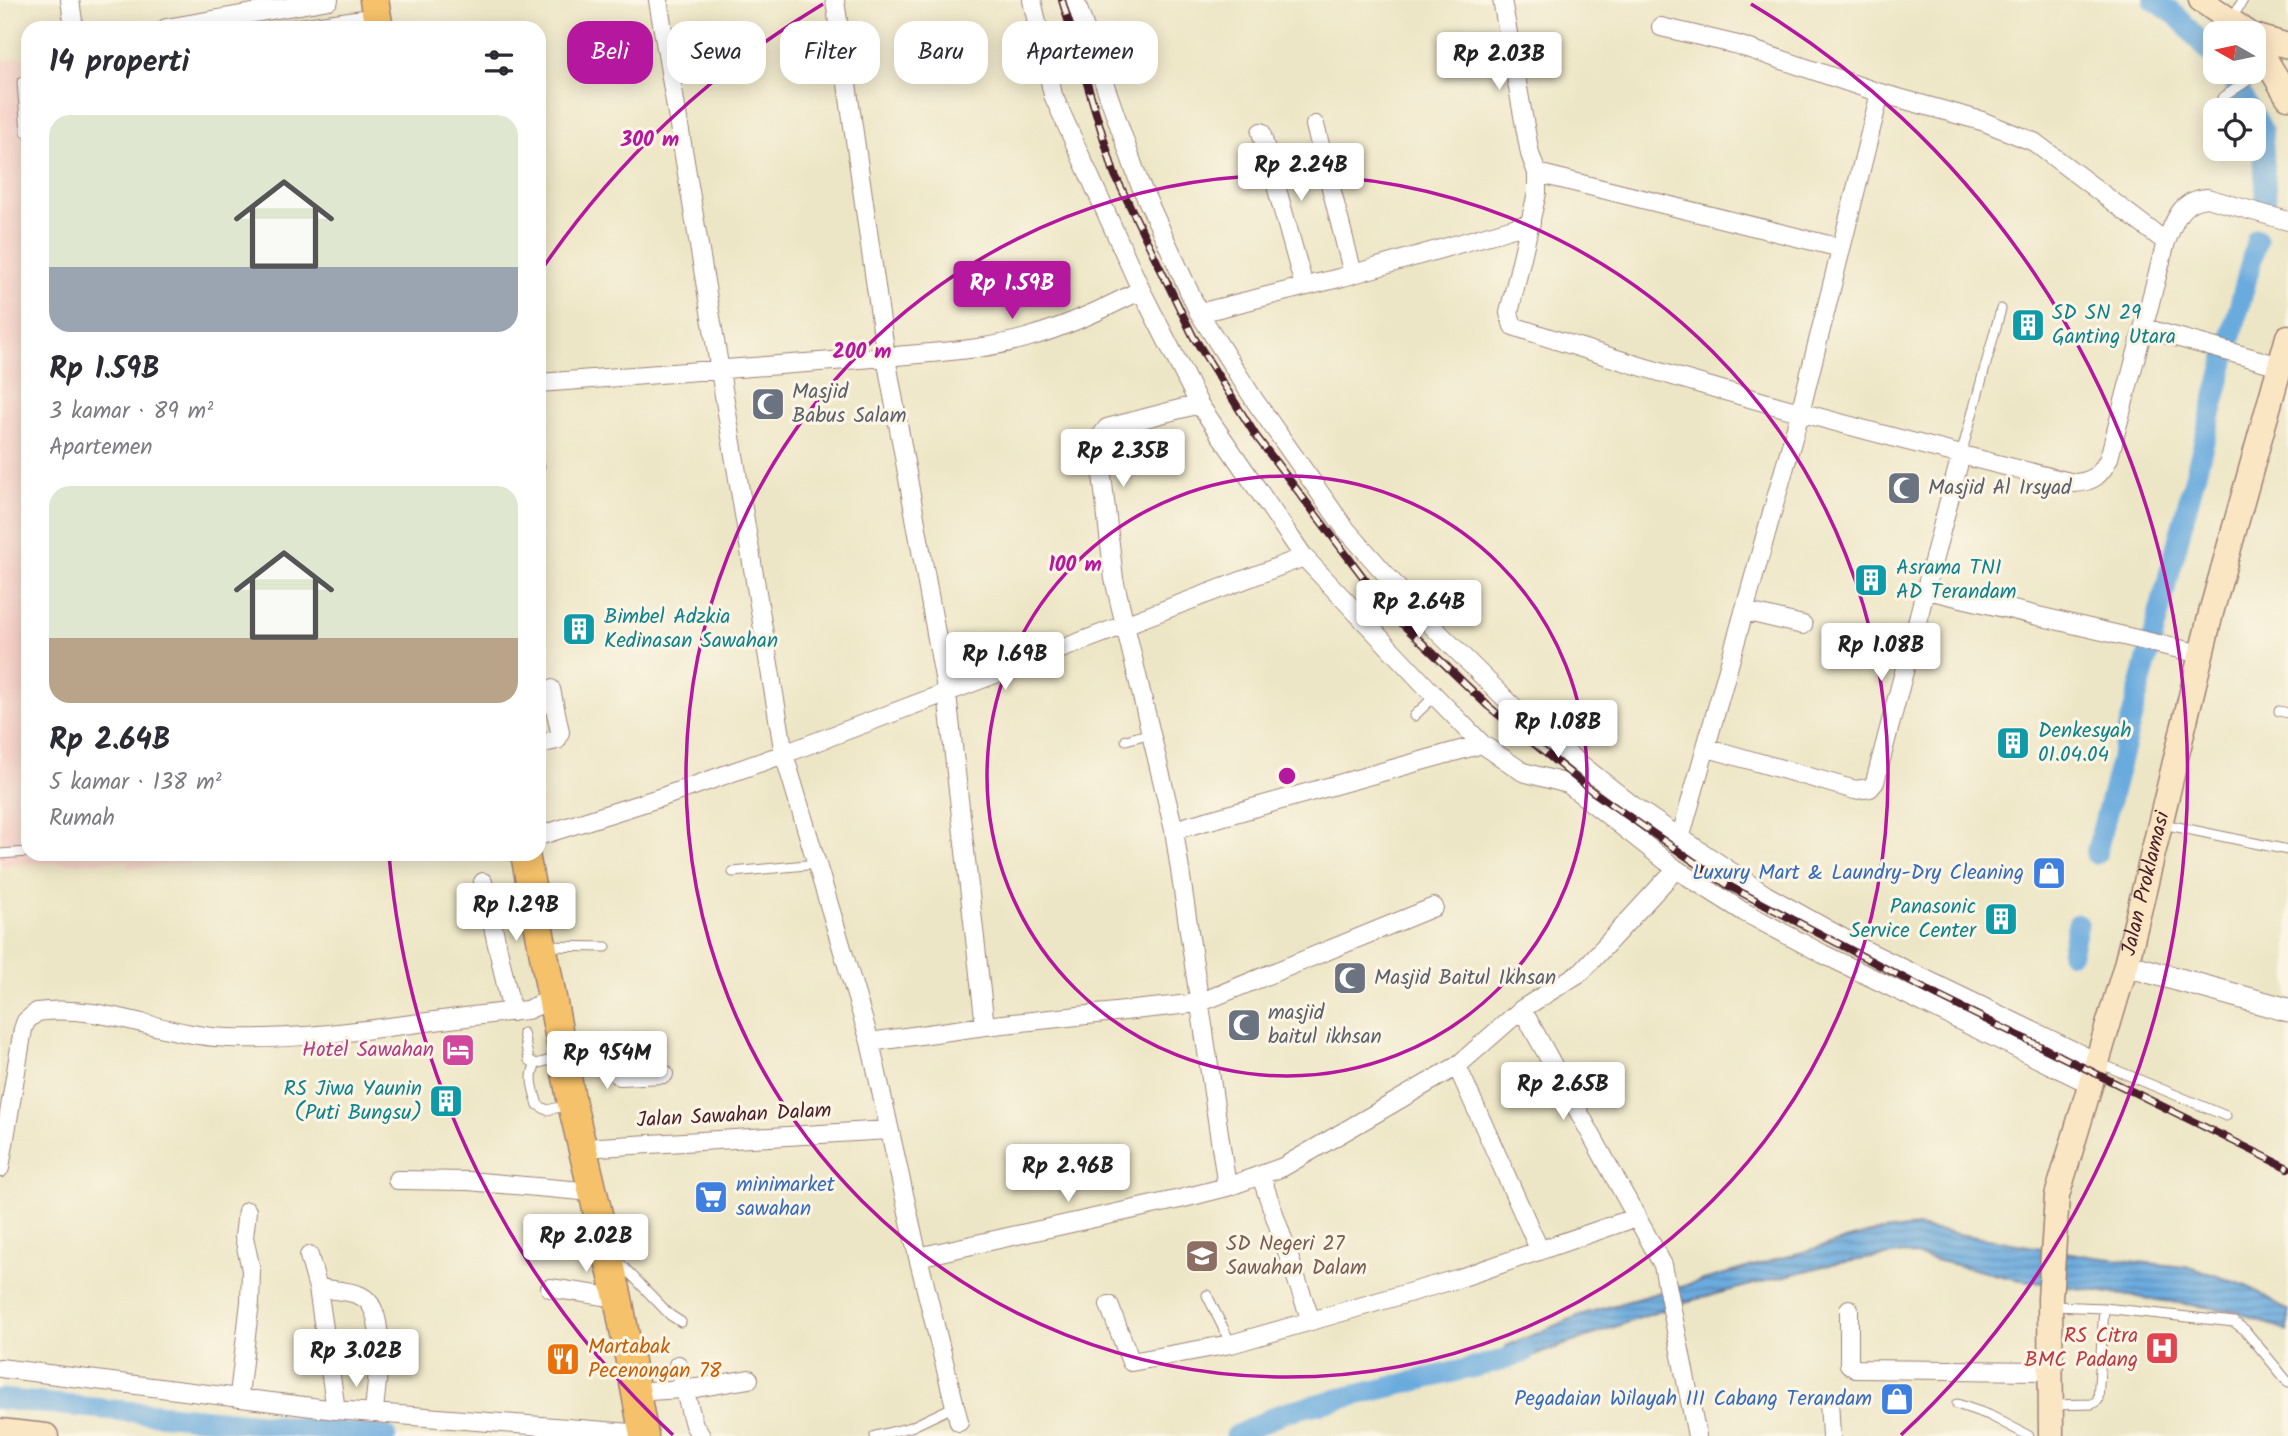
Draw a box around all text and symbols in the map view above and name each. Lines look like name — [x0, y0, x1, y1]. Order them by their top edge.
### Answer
chip: Beli — [567, 21, 653, 84]
chip: Sewa — [667, 21, 766, 84]
chip: Filter — [780, 21, 880, 84]
chip: Baru — [894, 21, 988, 84]
chip: Apartemen — [1002, 21, 1158, 84]
north arrow — [2203, 21, 2266, 84]
map controls — [2203, 21, 2266, 161]
pin: Rp 2.03B — [1427, 32, 1571, 92]
text: Rp 2.03B — [1453, 37, 1545, 73]
text: 14 properti — [49, 39, 190, 87]
icon: filters — [480, 44, 518, 82]
button: locate — [2203, 98, 2266, 161]
text: 300 m — [620, 124, 679, 157]
pin: Rp 2.24B — [1229, 144, 1373, 203]
text: Rp 2.24B — [1254, 148, 1348, 184]
icon: home — [221, 161, 347, 287]
pin: Rp 1.59B — [940, 262, 1084, 321]
text: Rp 1.59B — [969, 266, 1055, 302]
place label: SD SN 29 Ganting Utara — [2052, 297, 2176, 354]
building icon: SD SN 29 Ganting Utara — [2009, 306, 2047, 344]
text: 200 m — [832, 336, 892, 369]
text: Rp 1.59B — [49, 346, 160, 394]
place label: Masjid Babus Salam — [792, 376, 906, 433]
mosque icon: Masjid Babus Salam — [749, 385, 787, 423]
text: 3 kamar · 89 m² — [49, 394, 213, 430]
text: Apartemen — [49, 430, 153, 466]
pin: Rp 2.35B — [1051, 430, 1195, 489]
text: Rp 2.35B — [1077, 434, 1169, 470]
mosque icon: Masjid Al Irsyad — [1885, 469, 1923, 507]
place label: Masjid Al Irsyad — [1928, 472, 2072, 505]
icon: home — [221, 532, 347, 658]
text: 100 m — [1048, 549, 1102, 582]
place label: Asrama TNI AD Terandam — [1896, 552, 2016, 609]
building icon: Asrama TNI AD Terandam — [1852, 561, 1890, 599]
pin: Rp 2.64B — [1347, 580, 1491, 640]
text: Rp 2.64B — [1372, 585, 1466, 621]
place label: Bimbel Adzkia Kedinasan Sawahan — [604, 601, 778, 658]
building icon: Bimbel Adzkia Kedinasan Sawahan — [560, 610, 598, 648]
pin: Rp 1.08B — [1809, 624, 1953, 683]
text: Rp 1.08B — [1837, 628, 1925, 664]
pin: Rp 1.69B — [933, 632, 1077, 692]
text: Rp 1.69B — [962, 637, 1048, 673]
pin: Rp 1.08B — [1486, 700, 1630, 760]
text: Rp 1.08B — [1514, 705, 1602, 741]
place label: Denkesyah 01.04.04 — [2038, 715, 2131, 772]
text: Rp 2.64B — [49, 717, 171, 765]
building icon: Denkesyah 01.04.04 — [1994, 724, 2032, 762]
centre of rings — [1275, 764, 1299, 788]
text: 5 kamar · 138 m² — [49, 765, 222, 801]
text: Rumah — [49, 801, 115, 837]
street label: Jalan Proklamasi — [2112, 807, 2179, 959]
shop icon: Luxury Mart & Laundry-Dry Cleaning — [2030, 854, 2068, 892]
place label: Luxury Mart & Laundry-Dry Cleaning — [1692, 857, 2024, 890]
pin: Rp 1.29B — [444, 884, 588, 943]
text: Rp 1.29B — [473, 888, 559, 924]
place label: Panasonic Service Center — [1850, 891, 1977, 948]
building icon: Panasonic Service Center — [1982, 900, 2020, 938]
mosque icon: Masjid Baitul Ikhsan — [1331, 959, 1369, 997]
place label: Masjid Baitul Ikhsan — [1374, 962, 1556, 995]
place label: masjid baitul ikhsan — [1268, 997, 1382, 1054]
mosque icon: masjid baitul ikhsan — [1225, 1006, 1263, 1044]
hotel icon: Hotel Sawahan — [439, 1031, 477, 1069]
pin: Rp 954M — [542, 1032, 672, 1091]
place label: Hotel Sawahan — [302, 1034, 434, 1067]
text: Rp 954M — [563, 1036, 651, 1072]
pin: Rp 2.65B — [1491, 1062, 1635, 1122]
text: Rp 2.65B — [1517, 1067, 1609, 1103]
place label: RS Jiwa Yaunin (Puti Bungsu) — [284, 1073, 422, 1130]
building icon: RS Jiwa Yaunin (Puti Bungsu) — [427, 1082, 465, 1120]
street label: Jalan Sawahan Dalam — [636, 1094, 832, 1138]
pin: Rp 2.96B — [996, 1144, 1140, 1204]
text: Rp 2.96B — [1022, 1149, 1114, 1185]
place label: minimarket sawahan — [736, 1169, 836, 1226]
supermarket icon: minimarket sawahan — [692, 1178, 730, 1216]
pin: Rp 2.02B — [514, 1214, 658, 1274]
text: Rp 2.02B — [539, 1219, 633, 1255]
place label: SD Negeri 27 Sawahan Dalam — [1226, 1228, 1367, 1285]
school or university icon: SD Negeri 27 Sawahan Dalam — [1183, 1237, 1221, 1275]
place label: RS Citra BMC Padang — [2024, 1320, 2138, 1377]
hospital icon: RS Citra BMC Padang — [2143, 1329, 2181, 1367]
pin: Rp 3.02B — [284, 1330, 428, 1389]
place label: Martabak Pecenongan 78 — [588, 1331, 722, 1388]
text: Rp 3.02B — [310, 1334, 402, 1370]
restaurant icon: Martabak Pecenongan 78 — [544, 1340, 582, 1378]
shop icon: Pegadaian Wilayah III Cabang Terandam — [1878, 1380, 1916, 1418]
place label: Pegadaian Wilayah III Cabang Terandam — [1514, 1383, 1872, 1416]

